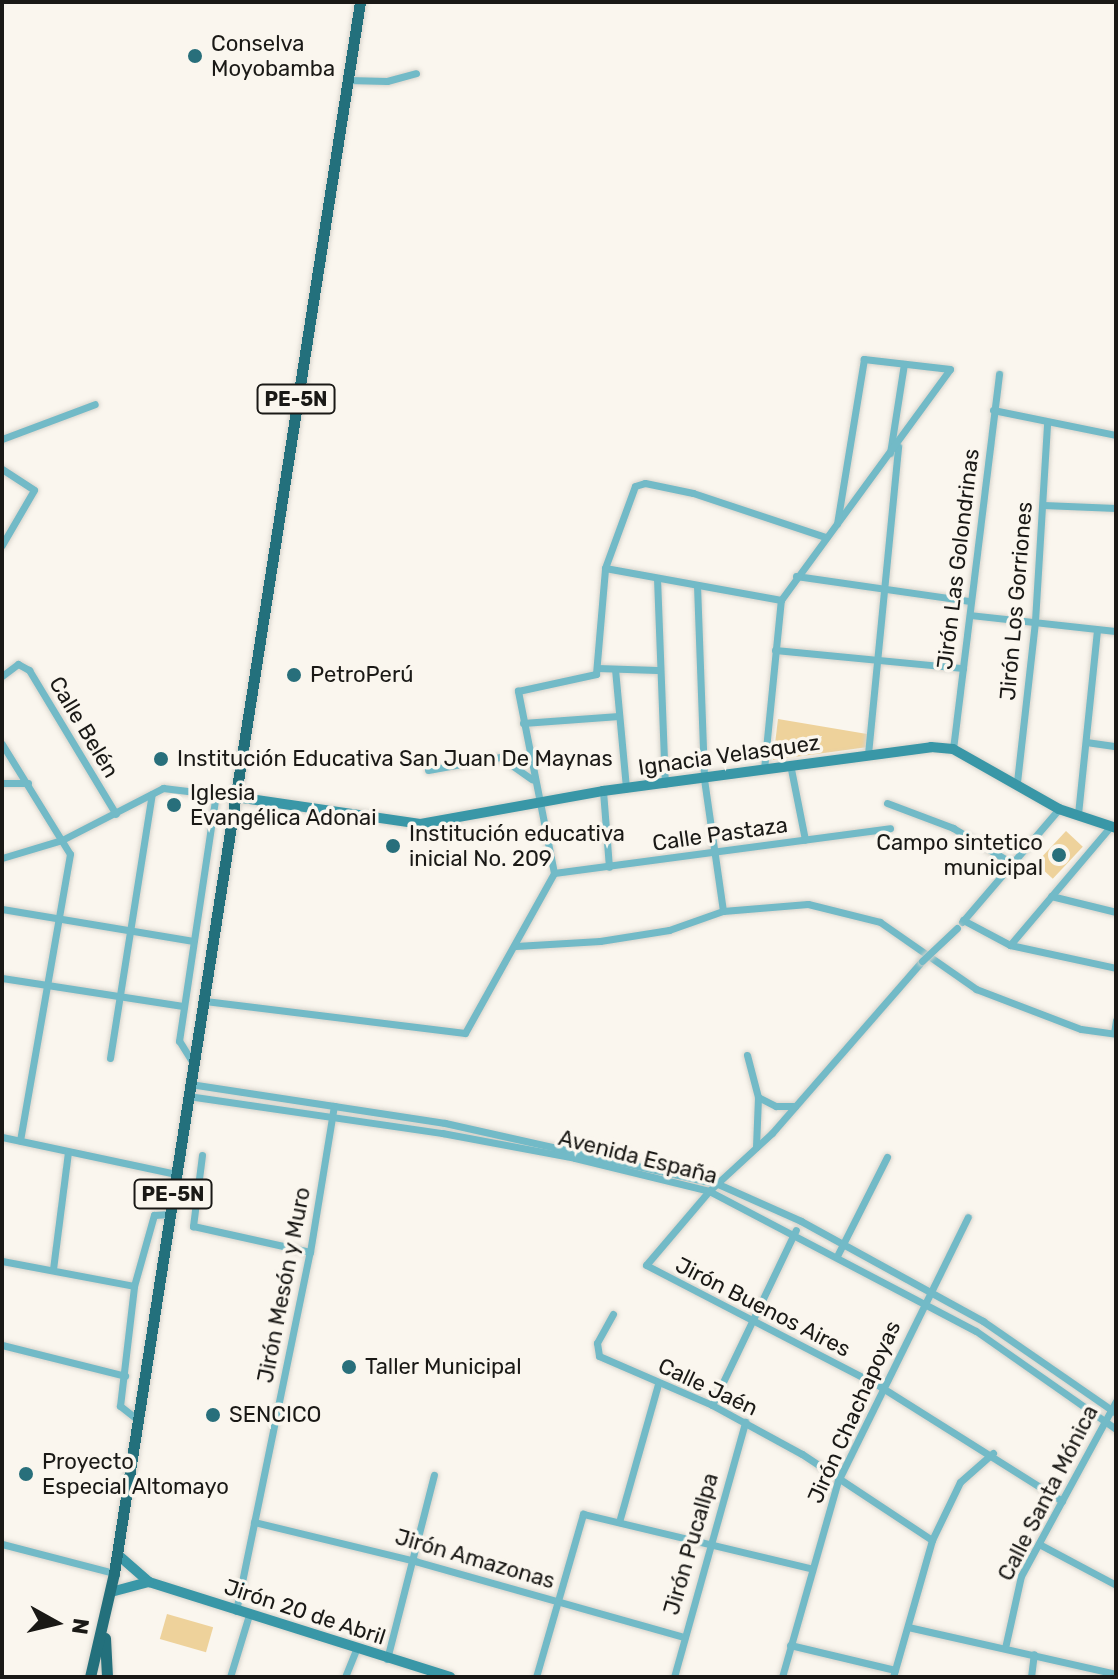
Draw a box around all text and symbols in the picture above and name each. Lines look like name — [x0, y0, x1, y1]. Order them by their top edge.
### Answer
place label: Conselva Moyobamba — [211, 30, 335, 82]
marker: Conselva Moyobamba — [186, 47, 204, 65]
road number: PE-5N — [256, 383, 336, 415]
street label: Jirón Las Golondrinas — [931, 447, 985, 671]
street label: Jirón Los Gorriones — [994, 501, 1038, 701]
place label: PetroPerú — [310, 662, 413, 688]
marker: PetroPerú — [285, 666, 303, 684]
street label: Calle Belén — [44, 672, 124, 782]
street label: Ignacia Velasquez — [636, 729, 822, 781]
place label: Institución Educativa San Juan De Maynas — [177, 746, 613, 772]
marker: Institución Educativa San Juan De Maynas — [152, 750, 170, 768]
place label: Iglesia Evangélica Adonai — [190, 779, 377, 830]
marker: Iglesia Evangélica Adonai — [165, 796, 183, 814]
street label: Calle Pastaza — [651, 811, 789, 857]
place label: Institución educativa inicial No. 209 — [409, 820, 625, 872]
place label: Campo sintetico municipal — [876, 829, 1043, 880]
marker: Institución educativa inicial No. 209 — [384, 837, 402, 855]
marker: Campo sintetico municipal — [1050, 846, 1068, 864]
street label: Avenida España — [556, 1125, 720, 1189]
road number: PE-5N — [133, 1178, 213, 1210]
street label: Jirón Mesón y Muro — [252, 1184, 316, 1386]
street label: Jirón Buenos Aires — [671, 1251, 855, 1363]
street label: Jirón Chachapoyas — [802, 1317, 906, 1507]
street label: Calle Jaén — [654, 1352, 762, 1422]
place label: Taller Municipal — [365, 1354, 522, 1380]
marker: Taller Municipal — [340, 1358, 358, 1376]
street label: Calle Santa Mónica — [992, 1401, 1104, 1585]
place label: SENCICO — [229, 1402, 322, 1428]
marker: SENCICO — [204, 1406, 222, 1424]
place label: Proyecto Especial Altomayo — [42, 1448, 229, 1500]
marker: Proyecto Especial Altomayo — [17, 1465, 35, 1483]
street label: Jirón Pucallpa — [658, 1470, 724, 1618]
street label: Jirón Amazonas — [392, 1523, 558, 1595]
street label: Jirón 20 de Abril — [221, 1573, 389, 1651]
north arrow — [16, 1583, 96, 1663]
text: N — [66, 1617, 95, 1636]

